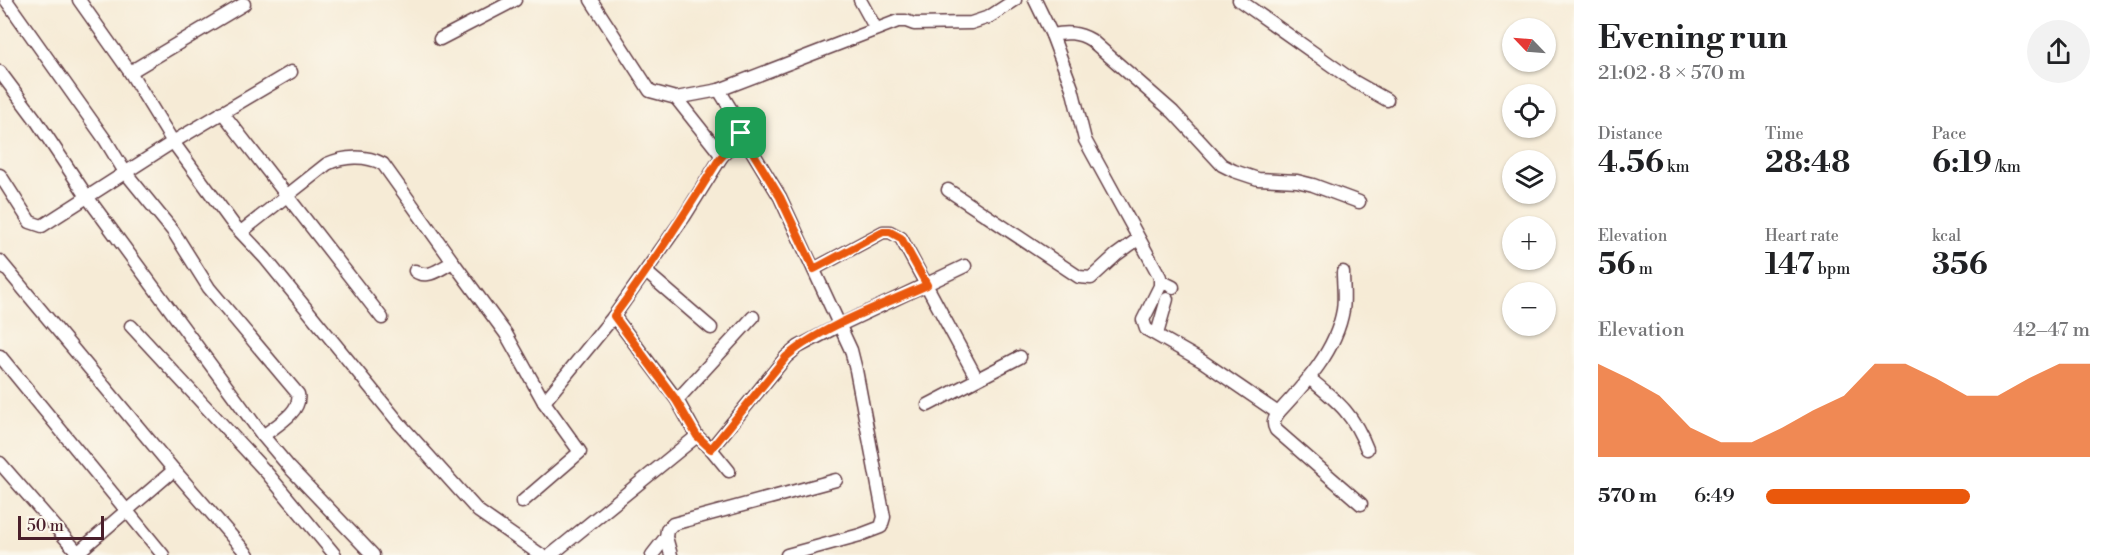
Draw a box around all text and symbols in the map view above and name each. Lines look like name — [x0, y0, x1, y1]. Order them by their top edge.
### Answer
north arrow — [1502, 18, 1556, 72]
map controls — [1502, 18, 1556, 336]
text: Evening run — [1598, 18, 1787, 59]
button: share — [2027, 20, 2090, 83]
text: 21:02 · 8 × 570 m — [1598, 61, 1746, 86]
button: locate — [1502, 84, 1556, 138]
pin — [715, 107, 766, 158]
icon: arrive — [724, 116, 757, 149]
text: Distance — [1598, 124, 1663, 144]
text: Time — [1765, 124, 1804, 144]
text: Pace — [1932, 124, 1966, 144]
text: 4.56 — [1598, 144, 1664, 182]
text: 28:48 — [1765, 144, 1850, 182]
text: 6:19 — [1932, 144, 1992, 182]
button: layers — [1502, 150, 1556, 204]
text: km — [1664, 157, 1690, 177]
text: /km — [1992, 157, 2021, 177]
button: + — [1502, 216, 1556, 270]
text: Elevation — [1598, 226, 1667, 246]
text: Heart rate — [1765, 226, 1839, 246]
text: kcal — [1932, 226, 1961, 246]
text: 56 — [1598, 246, 1636, 284]
text: 147 — [1765, 246, 1815, 284]
text: 356 — [1932, 246, 1988, 284]
text: m — [1636, 259, 1653, 279]
text: bpm — [1815, 259, 1850, 279]
button: − — [1502, 282, 1556, 336]
text: Elevation — [1598, 318, 1685, 343]
text: 42–47 m — [2013, 318, 2090, 343]
text: 570 m — [1598, 484, 1657, 509]
text: 6:49 — [1694, 484, 1735, 509]
scale bar — [18, 513, 104, 540]
text: 50 m — [27, 516, 64, 536]

